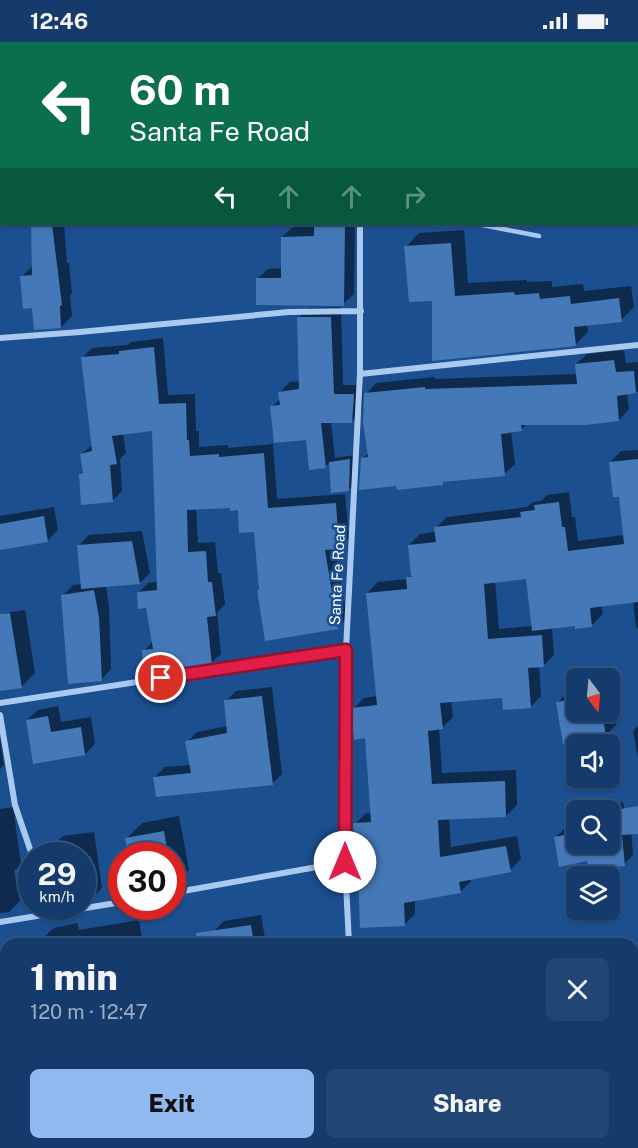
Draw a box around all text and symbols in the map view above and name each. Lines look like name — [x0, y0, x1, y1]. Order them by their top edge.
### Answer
text: 12:46 — [30, 8, 88, 34]
text: 60 m — [129, 65, 231, 114]
icon: left — [30, 66, 108, 144]
text: Santa Fe Road — [129, 115, 310, 147]
icon: left — [209, 180, 242, 213]
icon: ahead — [272, 180, 305, 213]
icon: ahead — [335, 180, 368, 213]
icon: right — [398, 180, 431, 213]
street label: Santa Fe Road — [326, 524, 348, 626]
pin — [135, 652, 186, 703]
icon: arrive — [144, 661, 177, 694]
north arrow — [566, 668, 620, 722]
map controls — [566, 668, 620, 920]
button: sound — [566, 734, 620, 788]
button: search — [566, 800, 620, 854]
position arrow — [313, 830, 377, 894]
speed limit sign: 30 — [108, 842, 186, 920]
text: 29 — [38, 856, 76, 892]
button: layers — [566, 866, 620, 920]
text: km/h — [39, 888, 75, 905]
text: 1 min — [30, 956, 118, 998]
button: close — [546, 958, 609, 1021]
text: 120 m · 12:47 — [30, 1000, 148, 1024]
button: Exit — [30, 1069, 314, 1138]
button: Share — [326, 1069, 609, 1138]

